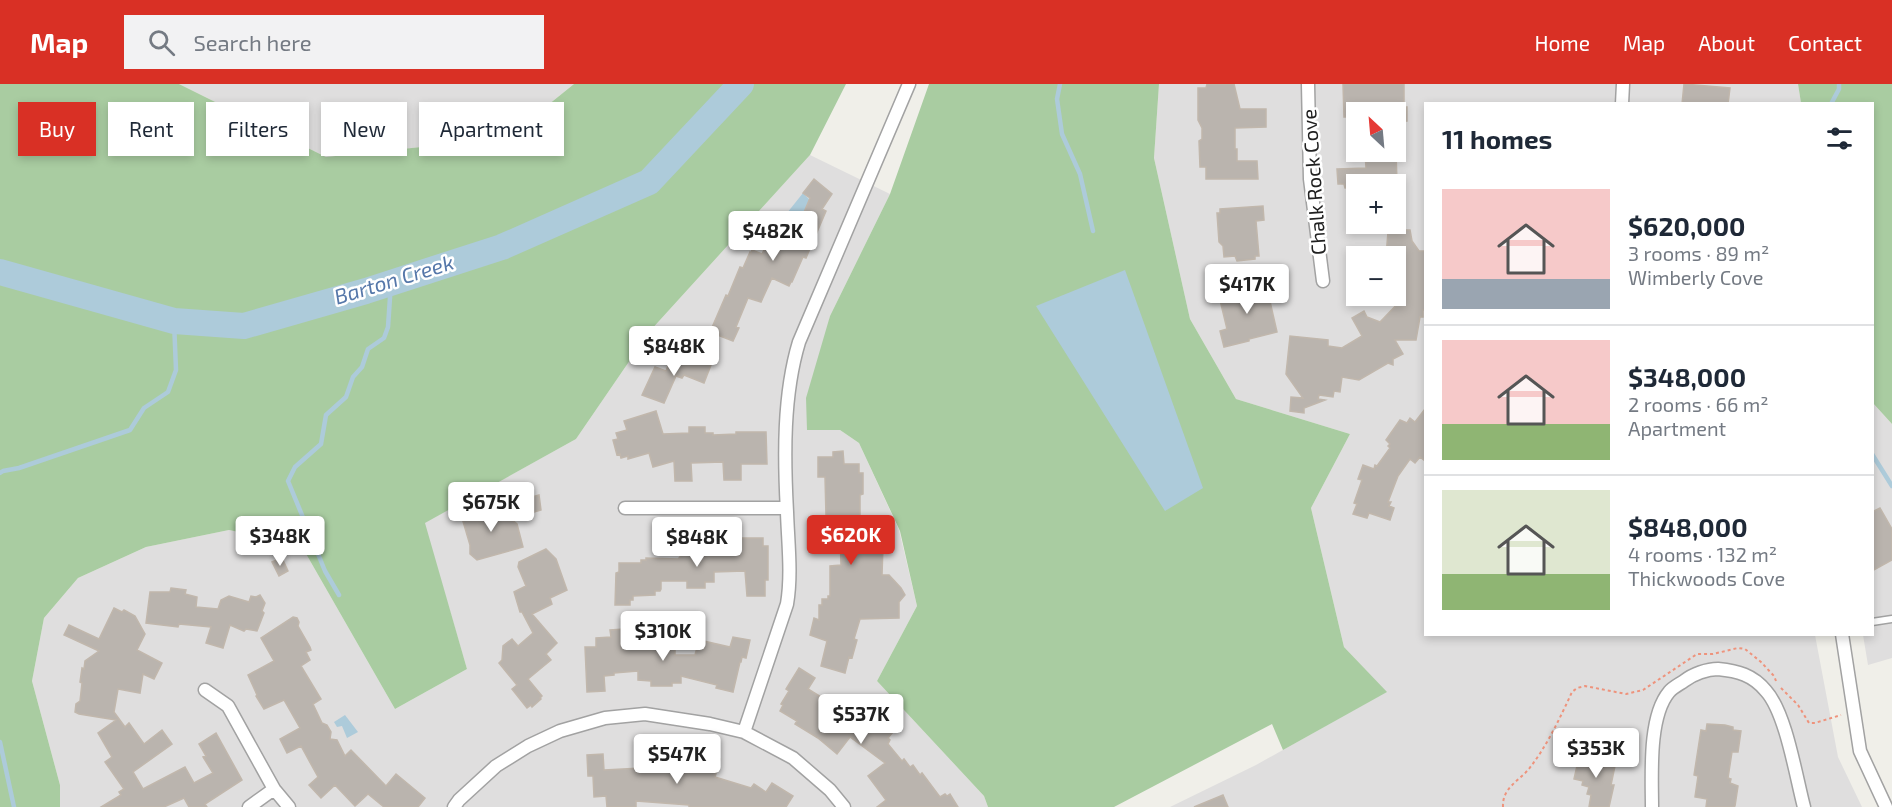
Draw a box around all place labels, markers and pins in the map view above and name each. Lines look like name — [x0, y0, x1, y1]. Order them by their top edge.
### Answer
pin: $482K — [731, 211, 815, 262]
pin: $417K — [1205, 264, 1289, 315]
pin: $848K — [632, 326, 716, 377]
pin: $675K — [449, 482, 533, 533]
pin: $620K — [809, 515, 893, 566]
pin: $348K — [238, 516, 322, 567]
pin: $848K — [655, 517, 739, 568]
pin: $310K — [621, 611, 705, 662]
pin: $537K — [819, 694, 903, 745]
pin: $353K — [1554, 728, 1638, 779]
pin: $547K — [635, 734, 719, 785]

